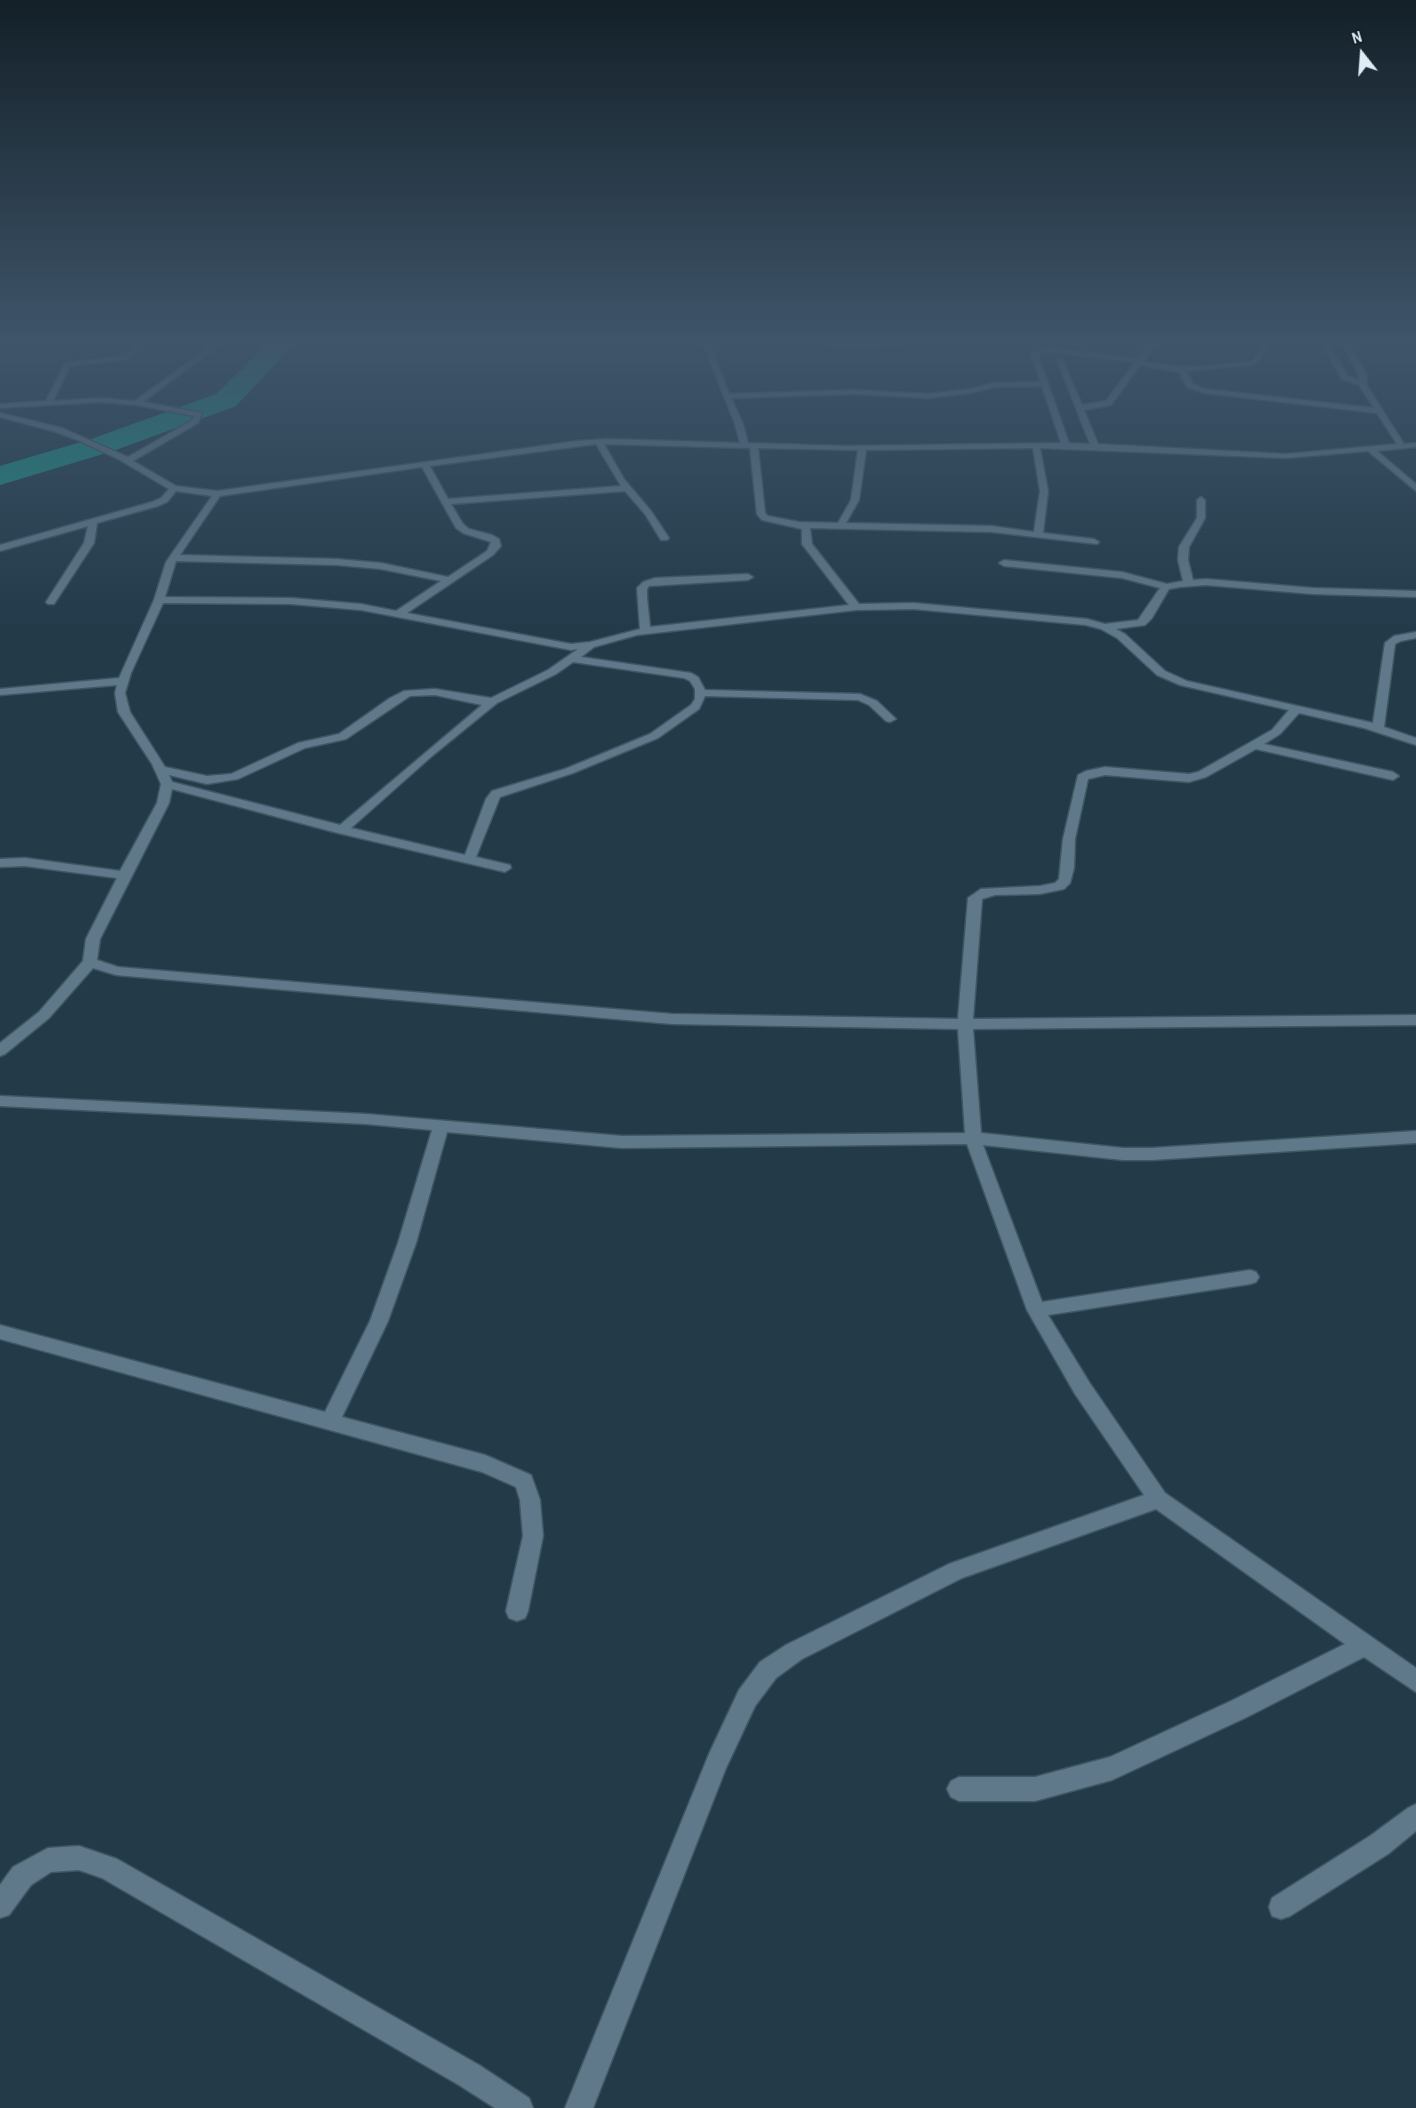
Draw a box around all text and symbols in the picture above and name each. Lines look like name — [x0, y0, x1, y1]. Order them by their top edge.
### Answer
north arrow — [1332, 24, 1392, 84]
text: N — [1349, 25, 1364, 49]

